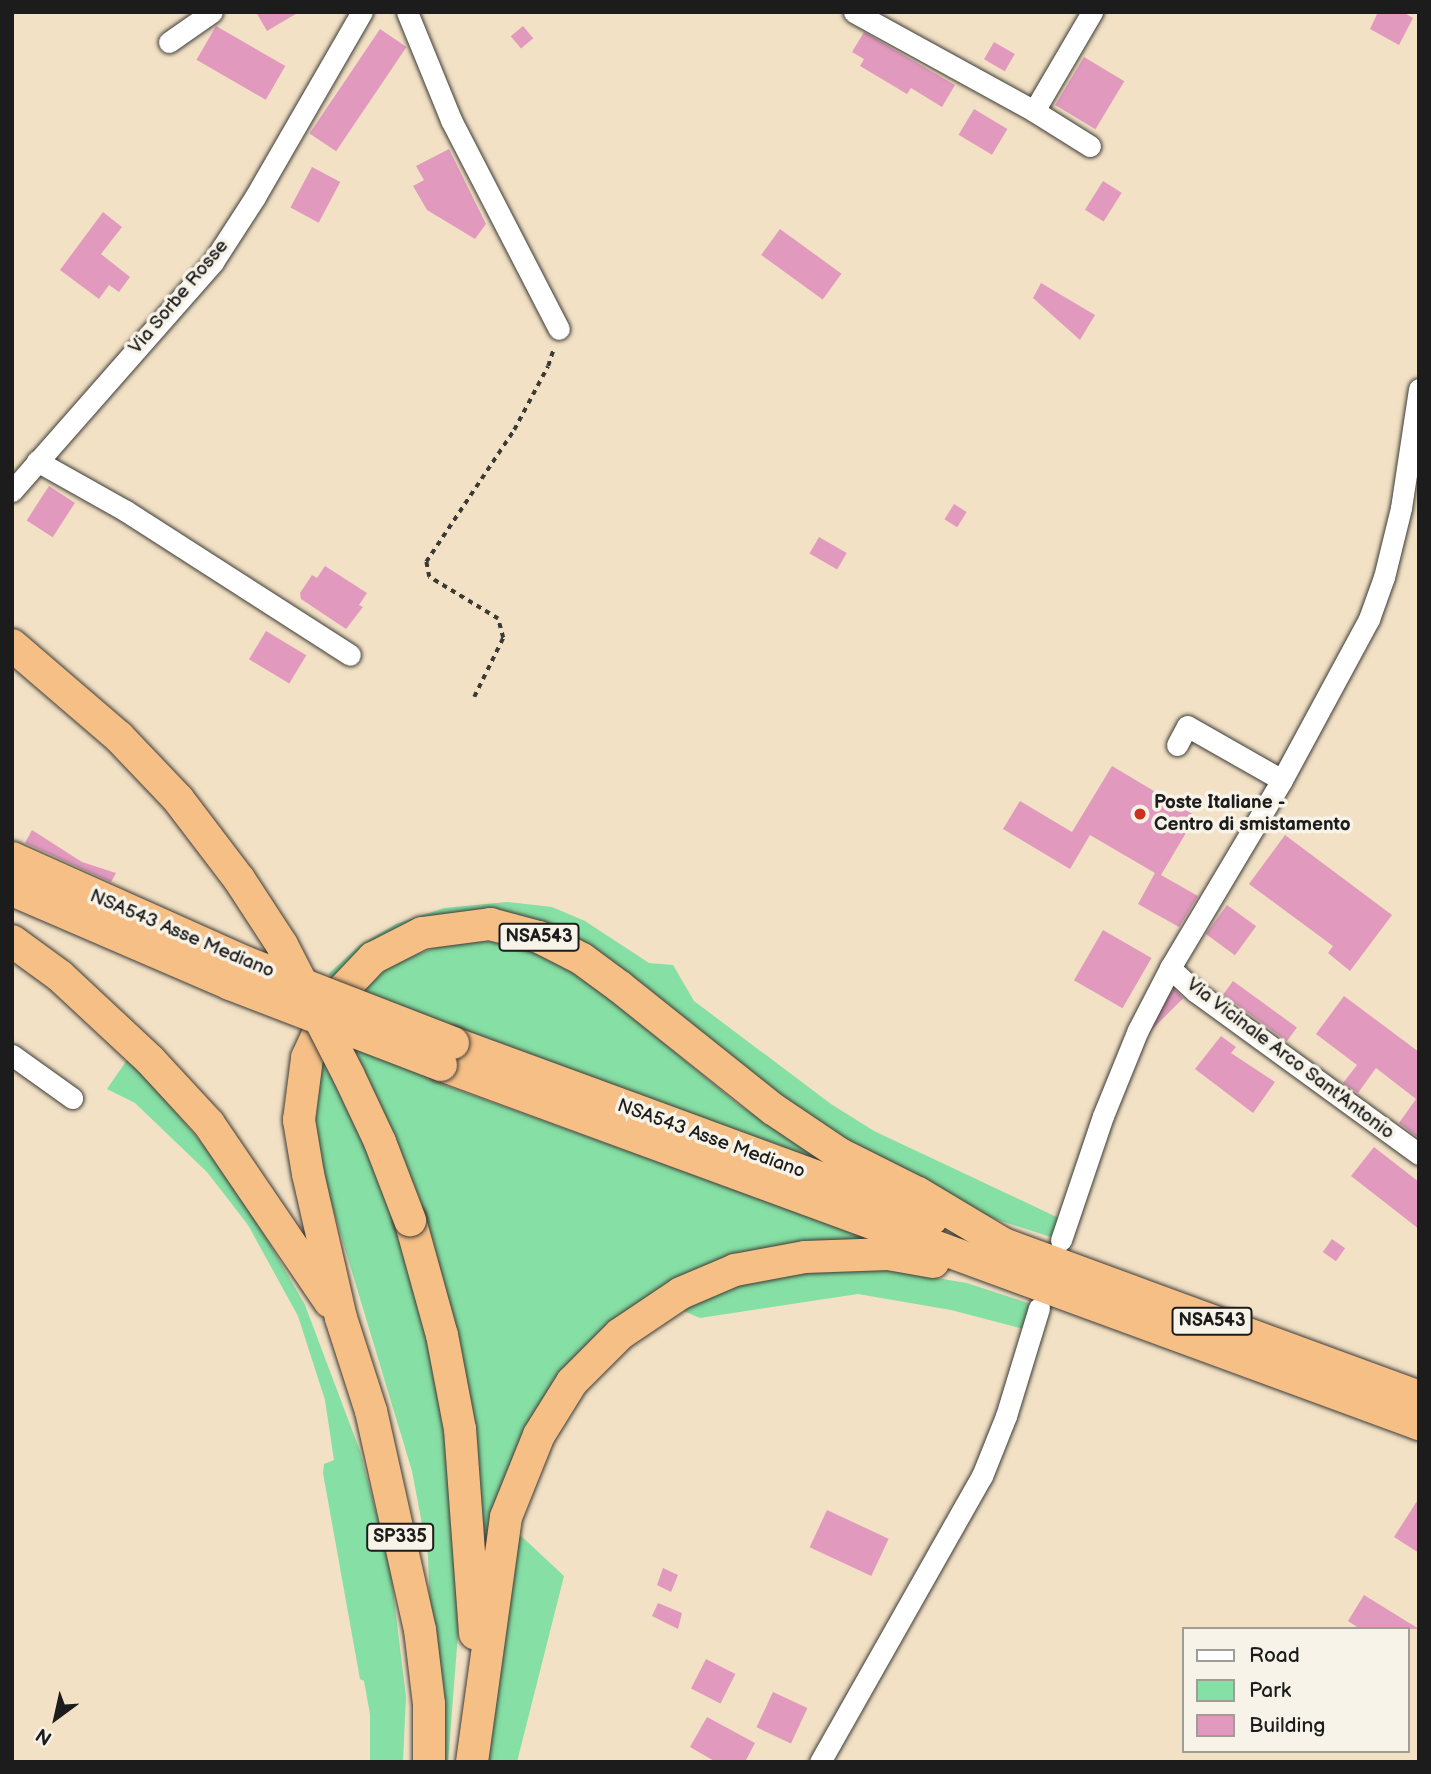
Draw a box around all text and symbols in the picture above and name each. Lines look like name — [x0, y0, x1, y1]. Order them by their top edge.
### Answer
street label: Via Sorbe Rosse — [124, 235, 234, 359]
place label: Poste Italiane - Centro di smistamento — [1154, 792, 1350, 836]
marker: Poste Italiane - Centro di smistamento — [1132, 806, 1148, 822]
street label: NSA543 Asse Mediano — [86, 885, 278, 983]
road number: NSA543 — [497, 922, 581, 952]
street label: Via Vicinale Arco Sant'Antonio — [1181, 973, 1399, 1145]
street label: NSA543 Asse Mediano — [614, 1094, 808, 1184]
road number: NSA543 — [1170, 1306, 1254, 1336]
road number: SP335 — [365, 1522, 435, 1552]
legend — [1182, 1627, 1410, 1753]
text: Road — [1249, 1643, 1300, 1668]
text: Park — [1249, 1678, 1291, 1703]
north arrow — [21, 1683, 91, 1753]
text: Building — [1249, 1713, 1325, 1738]
text: N — [32, 1722, 57, 1750]

